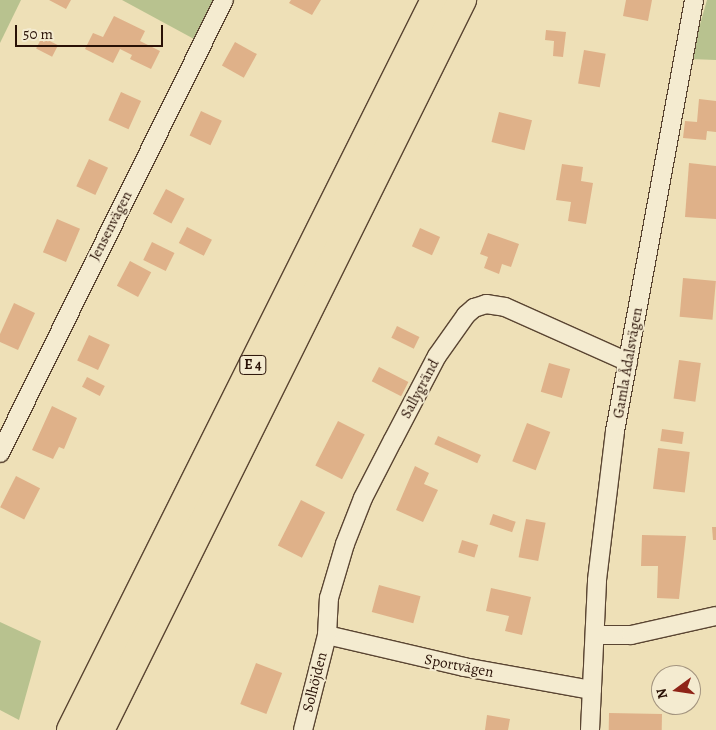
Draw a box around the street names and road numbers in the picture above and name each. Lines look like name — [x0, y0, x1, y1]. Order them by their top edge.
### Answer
street label: Jensenvägen — [86, 188, 136, 264]
street label: Gamla Ådalsvägen — [609, 306, 647, 420]
road number: E 4 — [239, 354, 267, 376]
street label: Sallygränd — [397, 356, 443, 422]
street label: Solhöjden — [299, 650, 331, 714]
street label: Sportvägen — [423, 650, 495, 682]

